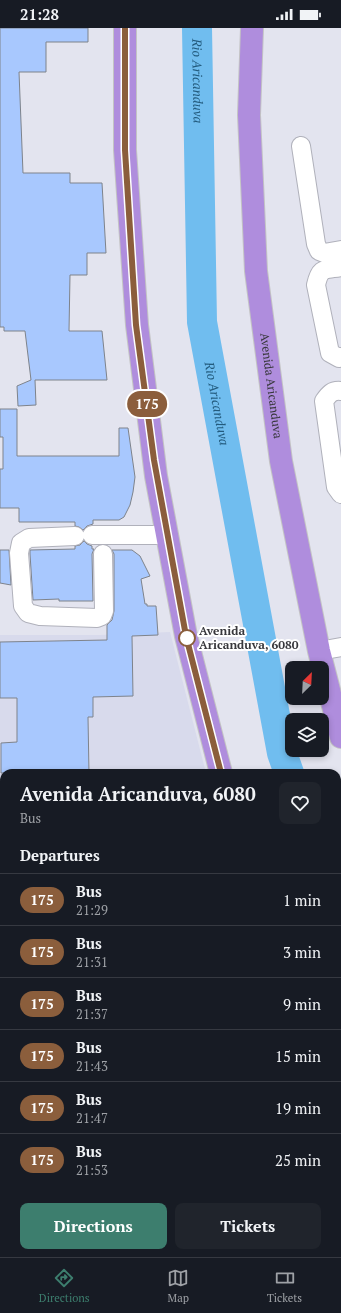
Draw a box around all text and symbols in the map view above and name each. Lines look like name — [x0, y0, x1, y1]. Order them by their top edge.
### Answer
text: 21:28 — [20, 4, 59, 24]
water label: Rio Aricanduva — [188, 37, 208, 124]
street label: Avenida Aricanduva — [257, 332, 286, 439]
water label: Rio Aricanduva — [200, 359, 234, 447]
line badge: 175 — [124, 391, 170, 417]
text: 175 — [135, 394, 159, 413]
place label: Avenida Aricanduva, 6080 — [199, 623, 299, 652]
marker: Avenida Aricanduva, 6080 — [178, 629, 196, 647]
north arrow — [285, 661, 329, 705]
map controls — [285, 661, 329, 757]
button: layers — [285, 713, 329, 757]
text: Avenida Aricanduva, 6080 — [20, 781, 256, 806]
button: heart — [279, 782, 321, 824]
text: Bus — [20, 809, 41, 827]
text: Departures — [20, 845, 100, 865]
text: Bus — [76, 881, 102, 901]
text: 175 — [30, 890, 54, 909]
text: 1 min — [283, 890, 321, 910]
text: 21:29 — [76, 901, 108, 919]
text: Bus — [76, 933, 102, 953]
text: 175 — [30, 942, 54, 961]
text: 3 min — [283, 942, 321, 962]
text: 21:31 — [76, 953, 108, 971]
text: Bus — [76, 985, 102, 1005]
text: 175 — [30, 994, 54, 1013]
text: 9 min — [283, 994, 321, 1014]
text: 21:37 — [76, 1005, 108, 1023]
text: Bus — [76, 1037, 102, 1057]
text: 175 — [30, 1046, 54, 1065]
text: 15 min — [275, 1046, 321, 1066]
text: 21:43 — [76, 1057, 108, 1075]
text: Bus — [76, 1089, 102, 1109]
text: 175 — [30, 1098, 54, 1117]
text: 19 min — [275, 1098, 321, 1118]
text: 21:47 — [76, 1109, 108, 1127]
text: Bus — [76, 1141, 102, 1161]
text: 175 — [30, 1150, 54, 1169]
text: 25 min — [275, 1150, 321, 1170]
text: 21:53 — [76, 1161, 108, 1179]
button: Directions — [20, 1203, 167, 1249]
button: Tickets — [175, 1203, 321, 1249]
tab: Directions — [39, 1267, 90, 1305]
tab: Map — [167, 1267, 189, 1305]
tab: Tickets — [267, 1267, 302, 1305]

